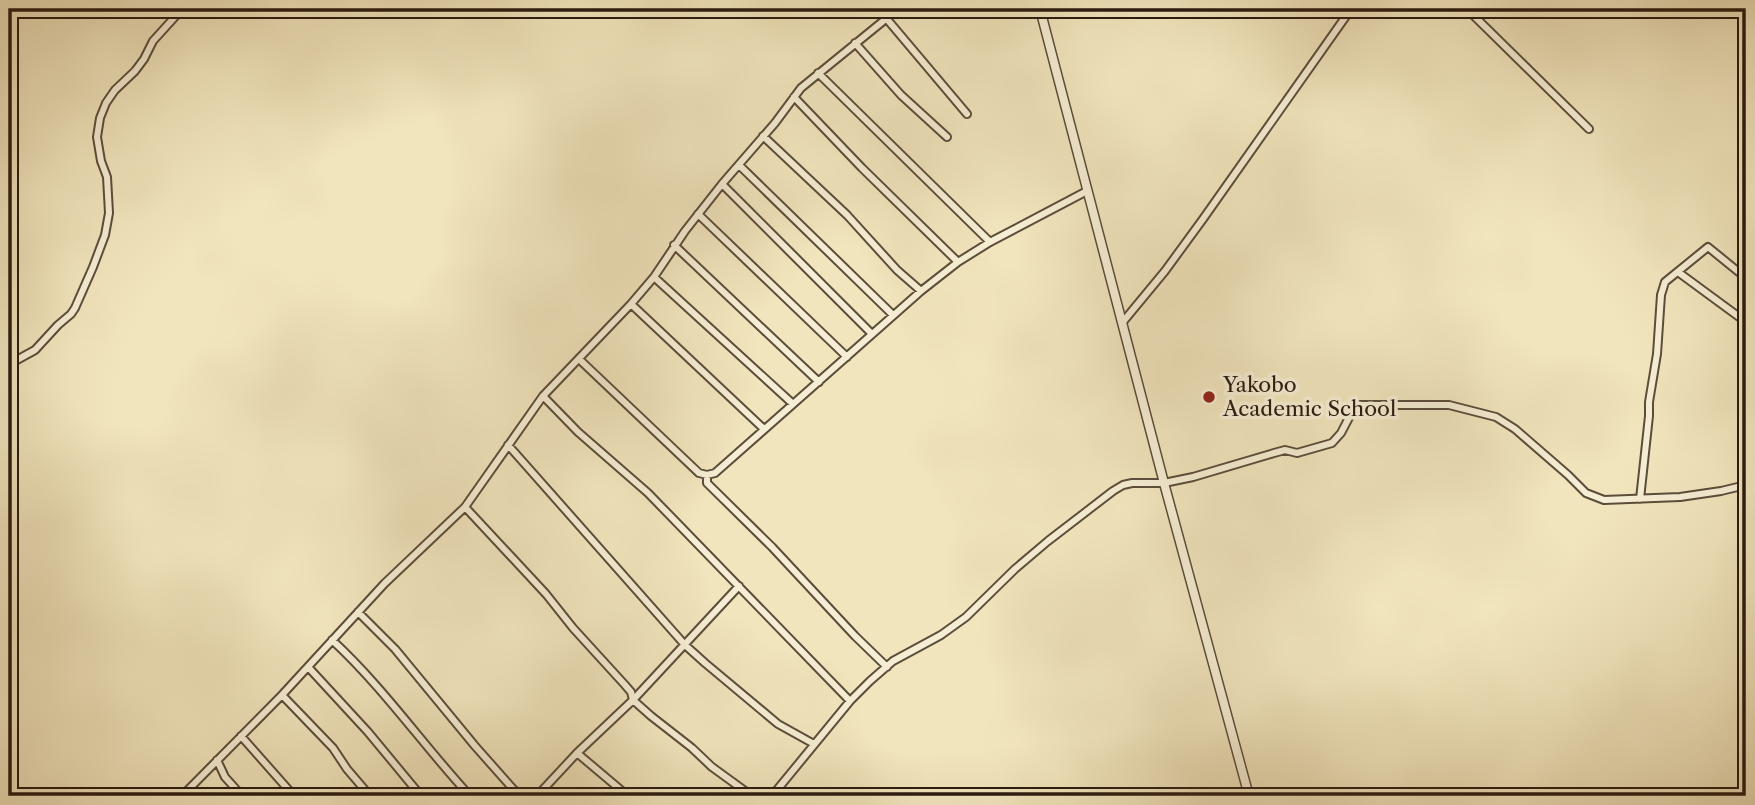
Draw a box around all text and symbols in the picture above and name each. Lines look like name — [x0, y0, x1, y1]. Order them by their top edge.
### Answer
place label: Yakobo Academic School — [1222, 372, 1396, 421]
marker: Yakobo Academic School — [1201, 389, 1217, 405]

